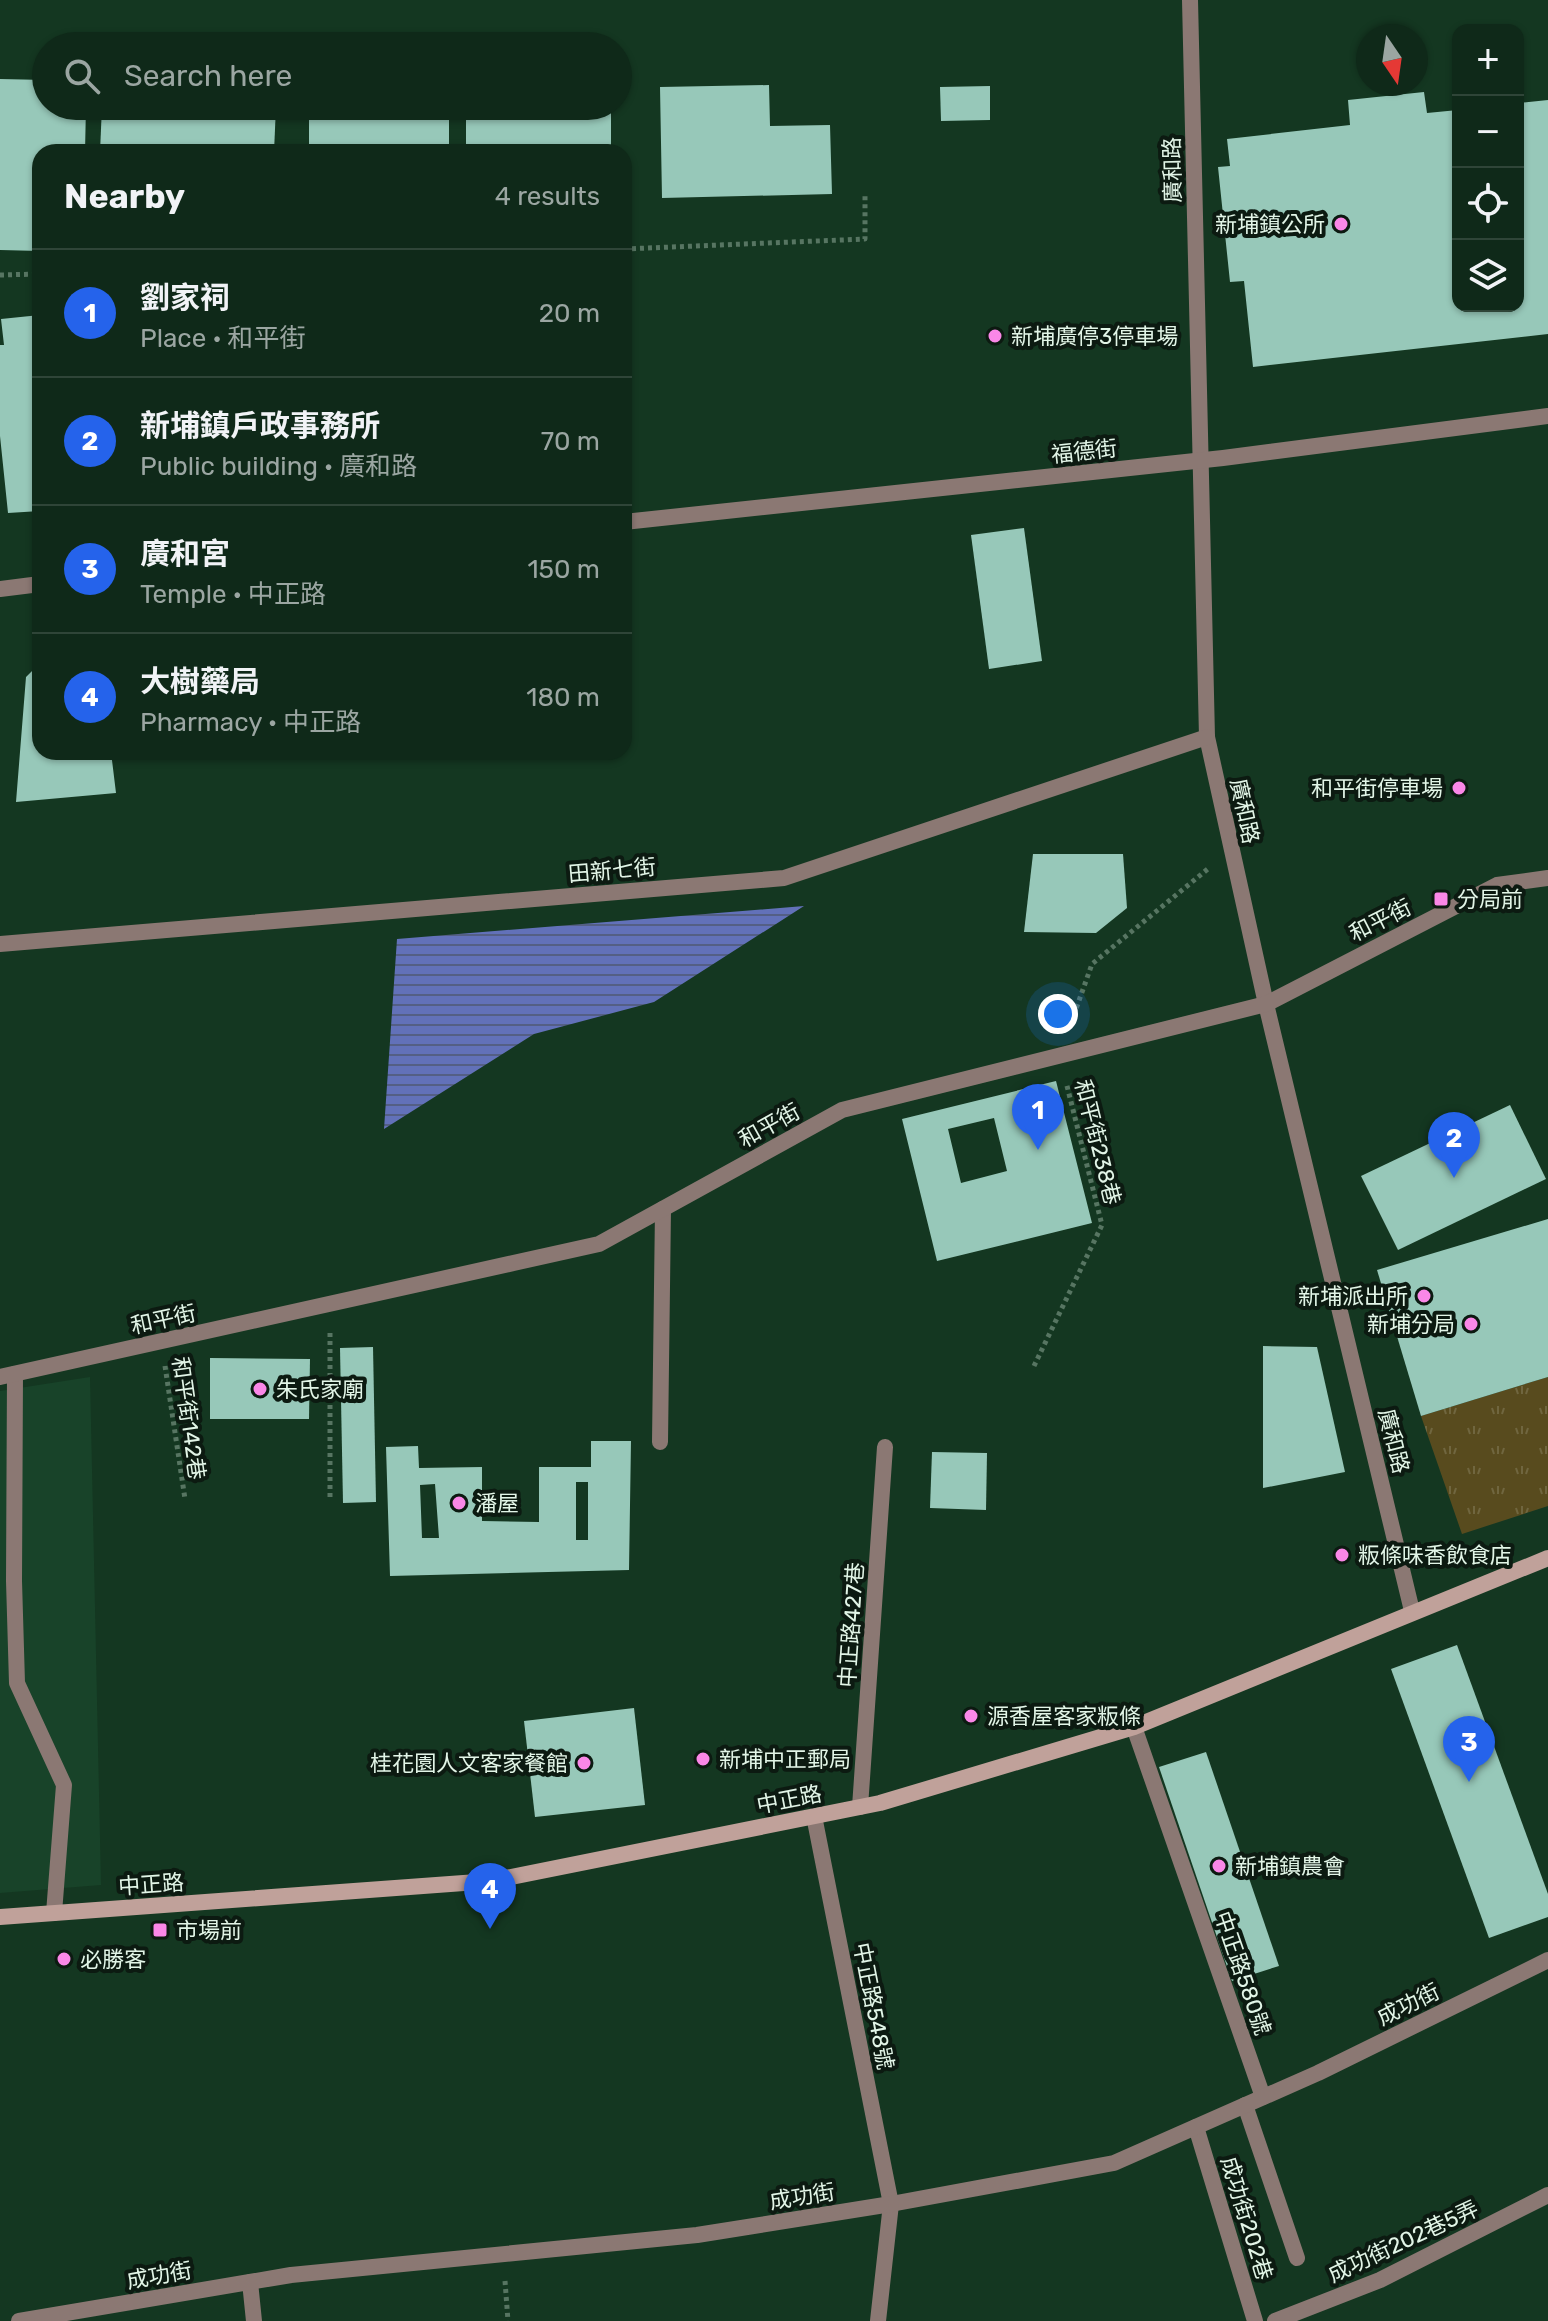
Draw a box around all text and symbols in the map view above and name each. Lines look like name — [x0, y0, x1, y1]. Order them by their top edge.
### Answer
north arrow — [1356, 24, 1428, 96]
map controls — [1452, 24, 1524, 312]
button: + — [1452, 24, 1524, 96]
search box — [32, 32, 632, 120]
icon: search — [60, 54, 104, 98]
text: Search here — [124, 58, 292, 94]
button: − — [1452, 96, 1524, 168]
street label: 廣和路 — [1158, 137, 1187, 203]
button: locate — [1452, 168, 1524, 240]
text: Nearby — [64, 176, 185, 217]
text: 4 results — [495, 181, 600, 212]
place label: 新埔鎮公所 — [1215, 211, 1325, 238]
marker: 新埔鎮公所 — [1332, 215, 1350, 233]
button: layers — [1452, 240, 1524, 312]
text: 劉家祠 — [140, 280, 230, 316]
text: 1 — [84, 298, 96, 329]
text: 20 m — [539, 298, 600, 329]
text: Place · 和平街 — [140, 323, 306, 354]
place label: 新埔廣停3停車場 — [1011, 323, 1178, 350]
marker: 新埔廣停3停車場 — [986, 327, 1004, 345]
text: 新埔鎮戶政事務所 — [140, 408, 380, 444]
text: 2 — [82, 426, 98, 457]
text: 70 m — [541, 426, 600, 457]
street label: 福德街 — [1050, 435, 1118, 468]
text: Public building · 廣和路 — [140, 451, 417, 482]
text: 廣和宮 — [140, 536, 230, 572]
text: 3 — [81, 554, 99, 585]
text: 150 m — [527, 554, 600, 585]
text: Temple · 中正路 — [140, 579, 326, 610]
text: 大樹藥局 — [140, 664, 260, 700]
text: 4 — [81, 682, 99, 713]
text: 180 m — [526, 682, 600, 713]
text: Pharmacy · 中正路 — [140, 707, 361, 738]
place label: 和平街停車場 — [1311, 775, 1443, 802]
street label: 廣和路 — [1224, 776, 1265, 846]
marker: 和平街停車場 — [1450, 779, 1468, 797]
street label: 田新七街 — [567, 853, 657, 888]
place label: 分局前 — [1457, 886, 1523, 913]
marker: 分局前 — [1432, 890, 1450, 908]
street label: 和平街 — [1345, 893, 1416, 947]
your location — [1038, 994, 1078, 1034]
street label: 和平街238巷 — [1069, 1077, 1126, 1208]
pin: 1 — [1012, 1084, 1064, 1150]
street label: 和平街 — [734, 1098, 805, 1153]
pin: 2 — [1428, 1112, 1480, 1178]
place label: 新埔派出所 — [1298, 1283, 1408, 1310]
marker: 新埔派出所 — [1415, 1287, 1433, 1305]
street label: 和平街 — [128, 1299, 198, 1340]
place label: 新埔分局 — [1367, 1311, 1455, 1338]
marker: 新埔分局 — [1462, 1315, 1480, 1333]
street label: 和平街142巷 — [167, 1355, 211, 1481]
place label: 朱氏家廟 — [276, 1376, 364, 1403]
marker: 朱氏家廟 — [251, 1380, 269, 1398]
street label: 廣和路 — [1372, 1406, 1415, 1476]
place label: 潘屋 — [475, 1490, 519, 1517]
marker: 潘屋 — [450, 1494, 468, 1512]
place label: 粄條味香飲食店 — [1358, 1542, 1512, 1569]
marker: 粄條味香飲食店 — [1333, 1546, 1351, 1564]
street label: 中正路427巷 — [834, 1561, 869, 1689]
place label: 源香屋客家粄條 — [987, 1703, 1141, 1730]
marker: 源香屋客家粄條 — [962, 1707, 980, 1725]
pin: 3 — [1443, 1716, 1495, 1782]
place label: 新埔中正郵局 — [719, 1746, 851, 1773]
place label: 桂花園人文客家餐館 — [370, 1750, 568, 1777]
marker: 新埔中正郵局 — [694, 1750, 712, 1768]
marker: 桂花園人文客家餐館 — [575, 1754, 593, 1772]
street label: 中正路 — [754, 1780, 824, 1819]
place label: 新埔鎮農會 — [1235, 1853, 1345, 1880]
marker: 新埔鎮農會 — [1210, 1857, 1228, 1875]
pin: 4 — [464, 1863, 516, 1929]
street label: 中正路 — [117, 1869, 185, 1900]
street label: 中正路580號 — [1209, 1908, 1276, 2039]
place label: 市場前 — [176, 1917, 242, 1944]
marker: 市場前 — [151, 1921, 169, 1939]
street label: 中正路548號 — [848, 1940, 899, 2072]
place label: 必勝客 — [80, 1946, 146, 1973]
marker: 必勝客 — [55, 1950, 73, 1968]
street label: 成功街 — [1373, 1978, 1444, 2031]
street label: 成功街202巷 — [1215, 2153, 1278, 2283]
street label: 成功街 — [767, 2178, 837, 2215]
street label: 成功街202巷5弄 — [1324, 2195, 1483, 2288]
street label: 成功街 — [124, 2256, 194, 2295]

